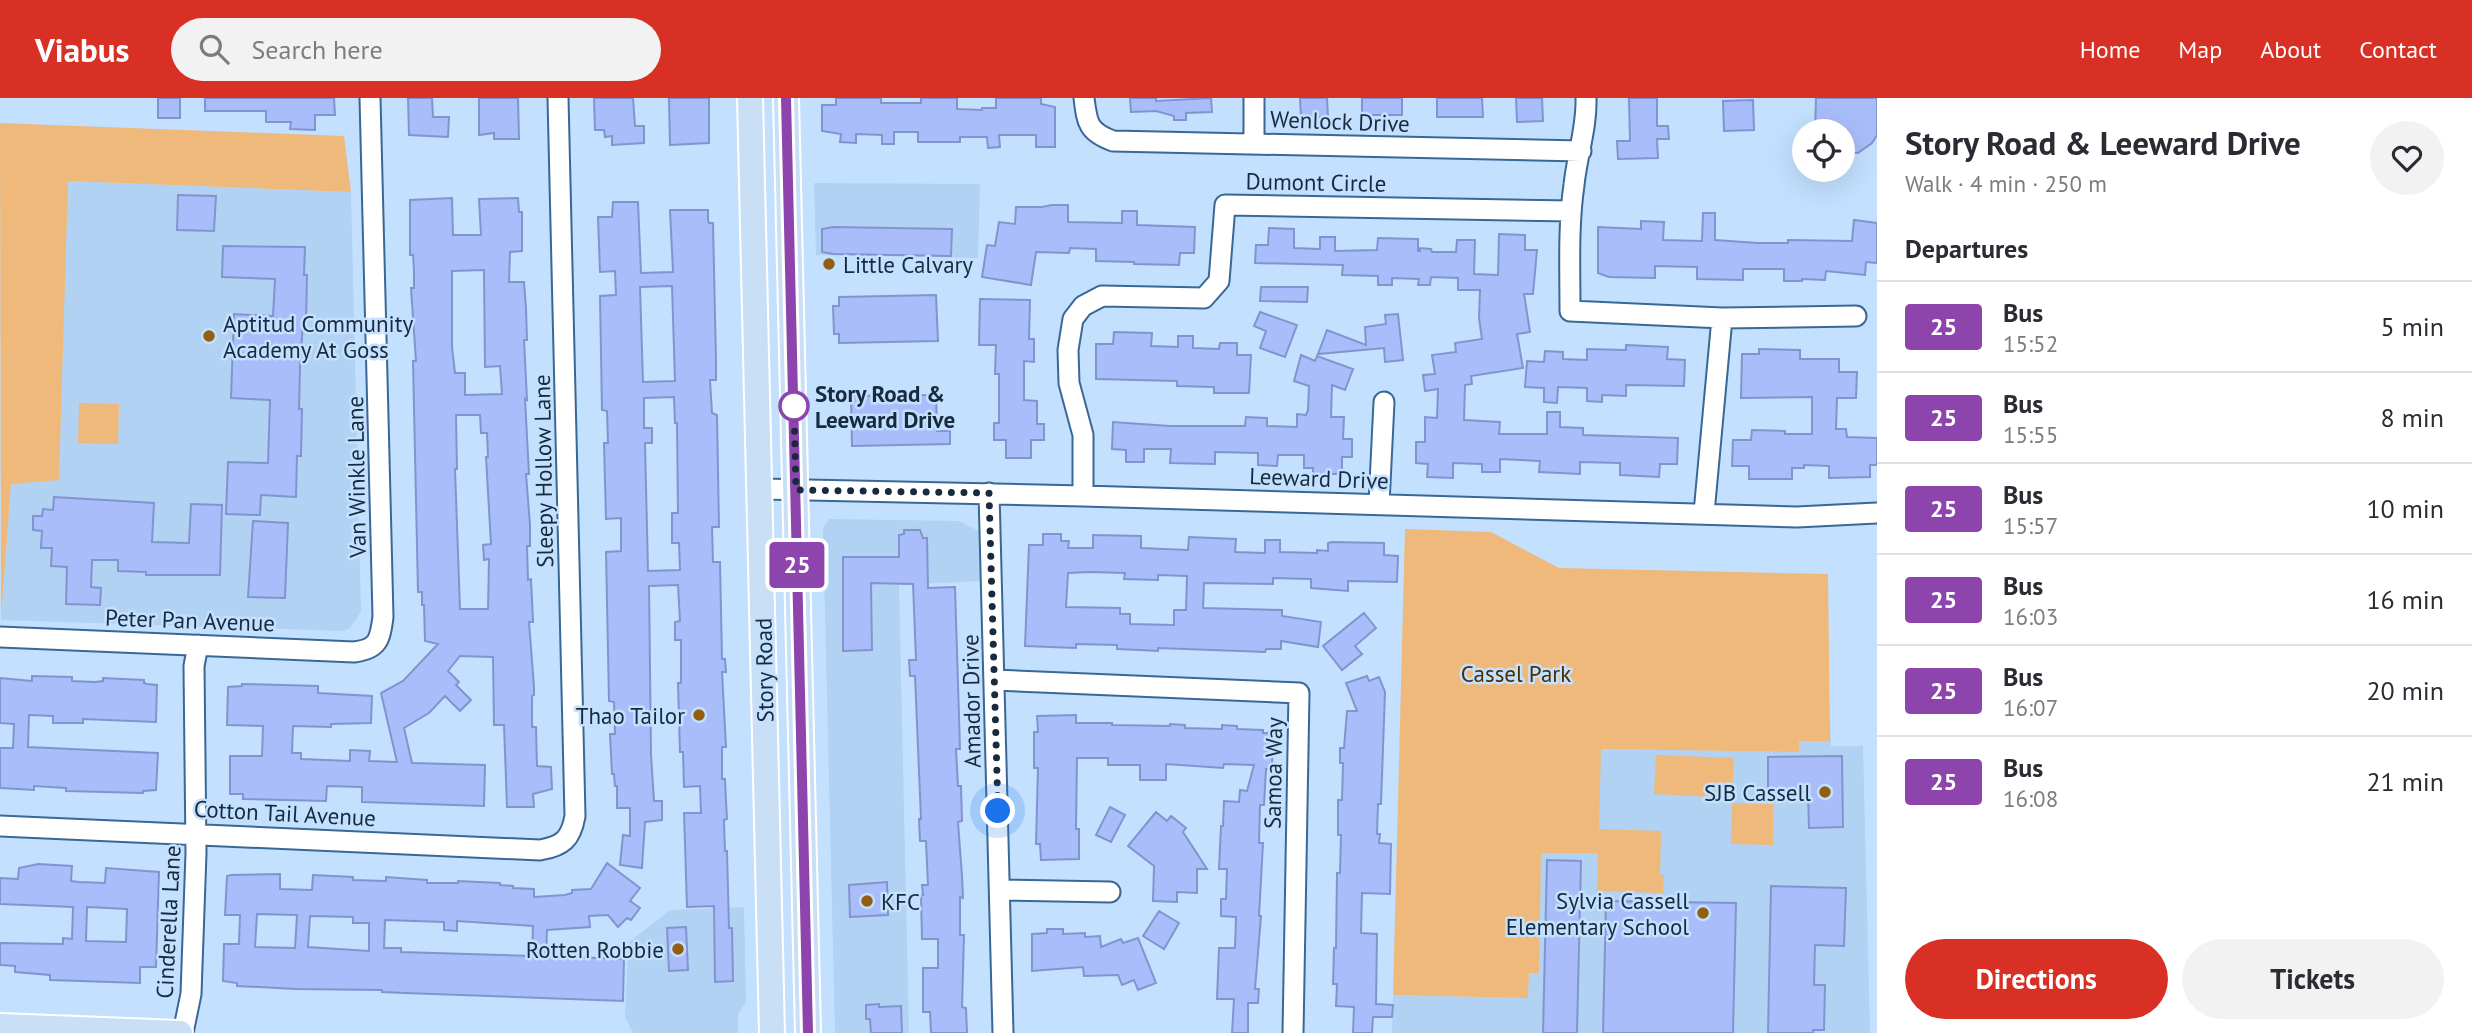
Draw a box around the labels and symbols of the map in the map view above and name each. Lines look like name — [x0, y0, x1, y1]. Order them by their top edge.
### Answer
street label: Wenlock Drive — [1270, 104, 1410, 138]
street label: Dumont Circle — [1245, 166, 1387, 198]
place label: Little Calvary — [843, 250, 973, 279]
marker: Little Calvary — [821, 256, 837, 272]
place label: Aptitud Community Academy At Goss — [223, 309, 414, 364]
marker: Aptitud Community Academy At Goss — [201, 328, 217, 344]
street label: Sleepy Hollow Lane — [527, 374, 559, 568]
place label: Story Road & Leeward Drive — [815, 379, 955, 434]
marker: Story Road & Leeward Drive — [779, 391, 809, 421]
street label: Van Winkle Lane — [340, 396, 372, 559]
street label: Leeward Drive — [1249, 461, 1389, 495]
line badge: 25 — [766, 542, 828, 588]
street label: Peter Pan Avenue — [104, 603, 276, 637]
street label: Story Road — [749, 617, 779, 723]
street label: Amador Drive — [955, 634, 987, 768]
park label: Cassel Park — [1461, 659, 1571, 688]
place label: Thao Tailor — [576, 701, 685, 730]
marker: Thao Tailor — [691, 707, 707, 723]
street label: Samoa Way — [1258, 716, 1288, 829]
place label: SJB Cassell — [1704, 778, 1811, 807]
marker: SJB Cassell — [1817, 784, 1833, 800]
your location — [980, 793, 1015, 828]
street label: Cotton Tail Avenue — [193, 794, 377, 832]
street label: Cinderella Lane — [150, 845, 186, 999]
place label: Sylvia Cassell Elementary School — [1506, 886, 1689, 941]
place label: KFC — [881, 887, 920, 916]
marker: KFC — [859, 893, 875, 909]
marker: Sylvia Cassell Elementary School — [1695, 905, 1711, 921]
place label: Rotten Robbie — [526, 935, 664, 964]
marker: Rotten Robbie — [670, 941, 686, 957]

